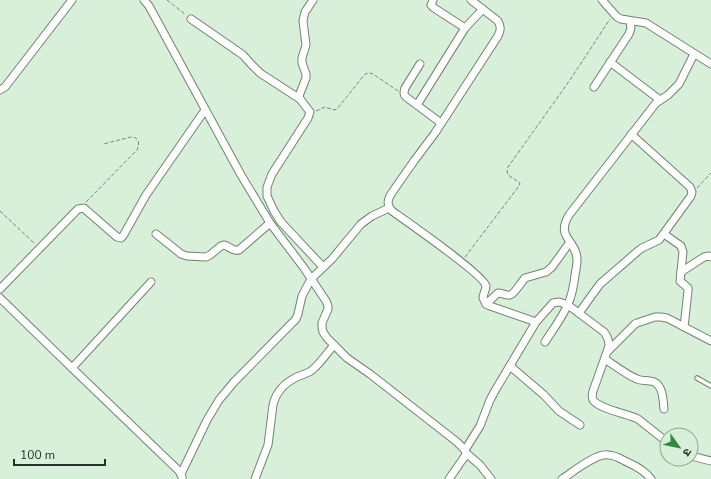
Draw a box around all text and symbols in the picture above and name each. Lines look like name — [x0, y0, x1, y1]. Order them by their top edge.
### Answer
north arrow — [659, 427, 699, 467]
scale bar — [14, 441, 105, 467]
text: उ — [679, 445, 695, 459]
text: 100 m — [20, 447, 55, 463]

